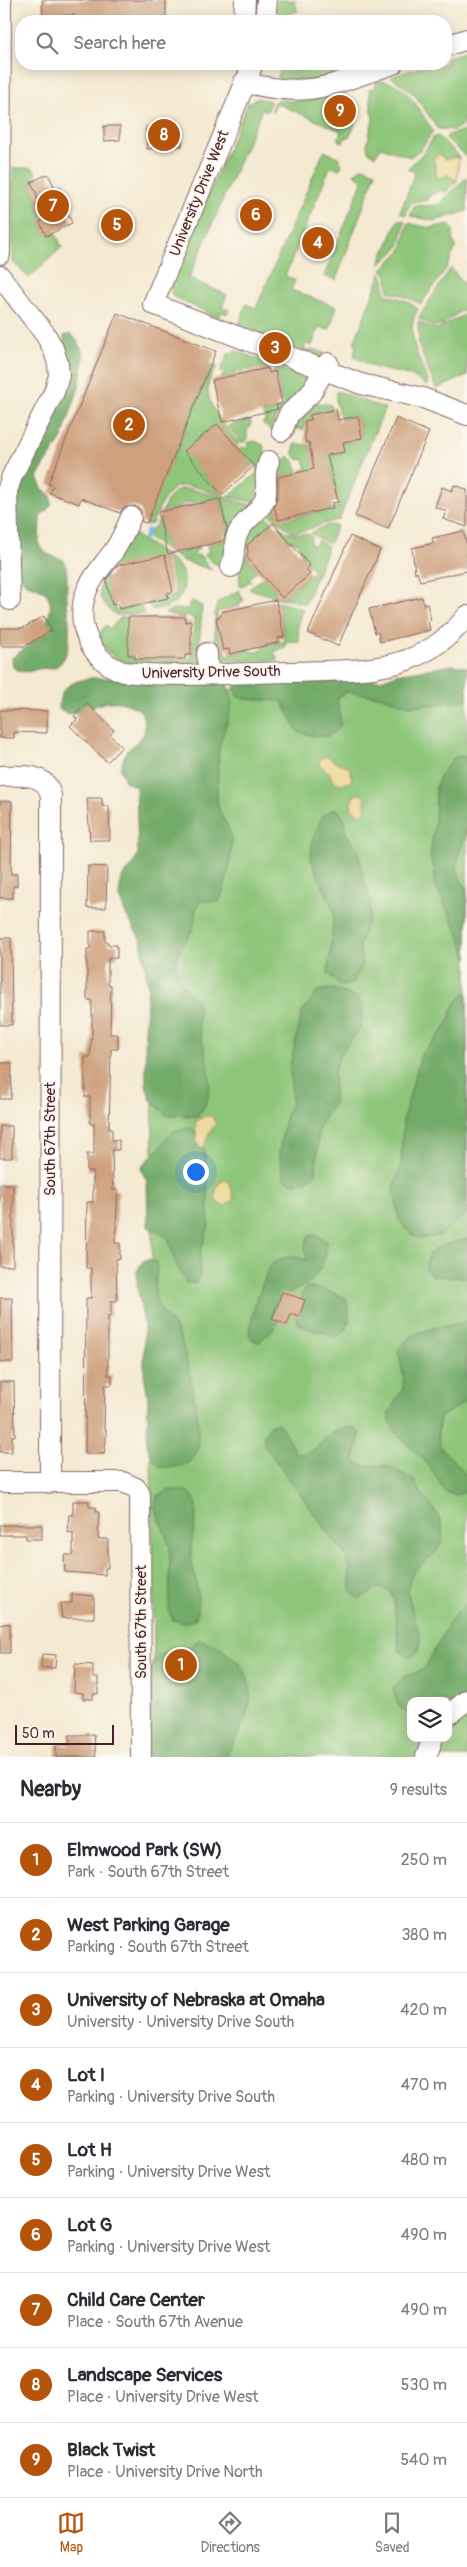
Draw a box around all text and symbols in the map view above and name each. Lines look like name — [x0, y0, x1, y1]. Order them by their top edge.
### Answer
search box — [15, 15, 452, 70]
icon: search — [33, 29, 61, 57]
text: Search here — [73, 31, 166, 55]
pin: 9 — [324, 92, 356, 130]
pin: 8 — [148, 116, 180, 154]
street label: University Drive West — [165, 126, 234, 259]
pin: 7 — [37, 187, 69, 225]
pin: 6 — [240, 196, 272, 234]
pin: 5 — [101, 206, 133, 244]
pin: 4 — [302, 224, 334, 262]
pin: 3 — [259, 329, 291, 367]
pin: 2 — [113, 406, 145, 444]
street label: University Drive South — [141, 662, 281, 683]
street label: South 67th Street — [41, 1081, 60, 1196]
your location — [183, 1159, 209, 1185]
street label: South 67th Street — [132, 1564, 151, 1679]
pin: 1 — [165, 1646, 197, 1684]
map controls — [407, 1697, 452, 1742]
button: layers — [407, 1697, 452, 1742]
scale bar — [15, 1722, 114, 1745]
text: 50 m — [22, 1725, 55, 1742]
text: Nearby — [20, 1776, 81, 1803]
text: 9 results — [390, 1780, 447, 1800]
text: Elmwood Park (SW) — [67, 1838, 222, 1862]
text: 1 — [33, 1850, 39, 1870]
text: 250 m — [401, 1850, 447, 1870]
text: Park · South 67th Street — [67, 1862, 229, 1882]
text: West Parking Garage — [67, 1913, 230, 1937]
text: 2 — [32, 1925, 40, 1945]
text: 380 m — [401, 1925, 447, 1945]
text: Parking · South 67th Street — [67, 1937, 249, 1957]
text: University of Nebraska at Omaha — [67, 1988, 325, 2012]
text: 3 — [32, 2000, 40, 2020]
text: 420 m — [400, 2000, 447, 2020]
text: University · University Drive South — [67, 2012, 294, 2032]
text: Lot I — [67, 2063, 105, 2087]
text: 4 — [31, 2075, 41, 2095]
text: 470 m — [401, 2075, 447, 2095]
text: Parking · University Drive South — [67, 2087, 275, 2107]
text: Lot H — [67, 2138, 112, 2162]
text: 5 — [32, 2150, 40, 2170]
text: 480 m — [401, 2150, 447, 2170]
text: Parking · University Drive West — [67, 2162, 270, 2182]
text: Lot G — [67, 2213, 112, 2237]
text: 6 — [31, 2225, 41, 2245]
text: 490 m — [401, 2225, 447, 2245]
text: Parking · University Drive West — [67, 2237, 270, 2257]
text: Child Care Center — [67, 2288, 205, 2312]
text: 7 — [32, 2300, 40, 2320]
text: 490 m — [401, 2300, 447, 2320]
text: Place · South 67th Avenue — [67, 2312, 243, 2332]
text: Landscape Services — [67, 2363, 222, 2387]
text: 8 — [32, 2375, 40, 2395]
text: 530 m — [401, 2375, 447, 2395]
text: Place · University Drive West — [67, 2387, 259, 2407]
text: Black Twist — [67, 2438, 155, 2462]
text: 9 — [32, 2450, 40, 2470]
text: 540 m — [400, 2450, 447, 2470]
text: Place · University Drive North — [67, 2462, 262, 2482]
tab: Map — [57, 2509, 85, 2556]
tab: Directions — [200, 2509, 260, 2556]
tab: Saved — [375, 2509, 410, 2556]

